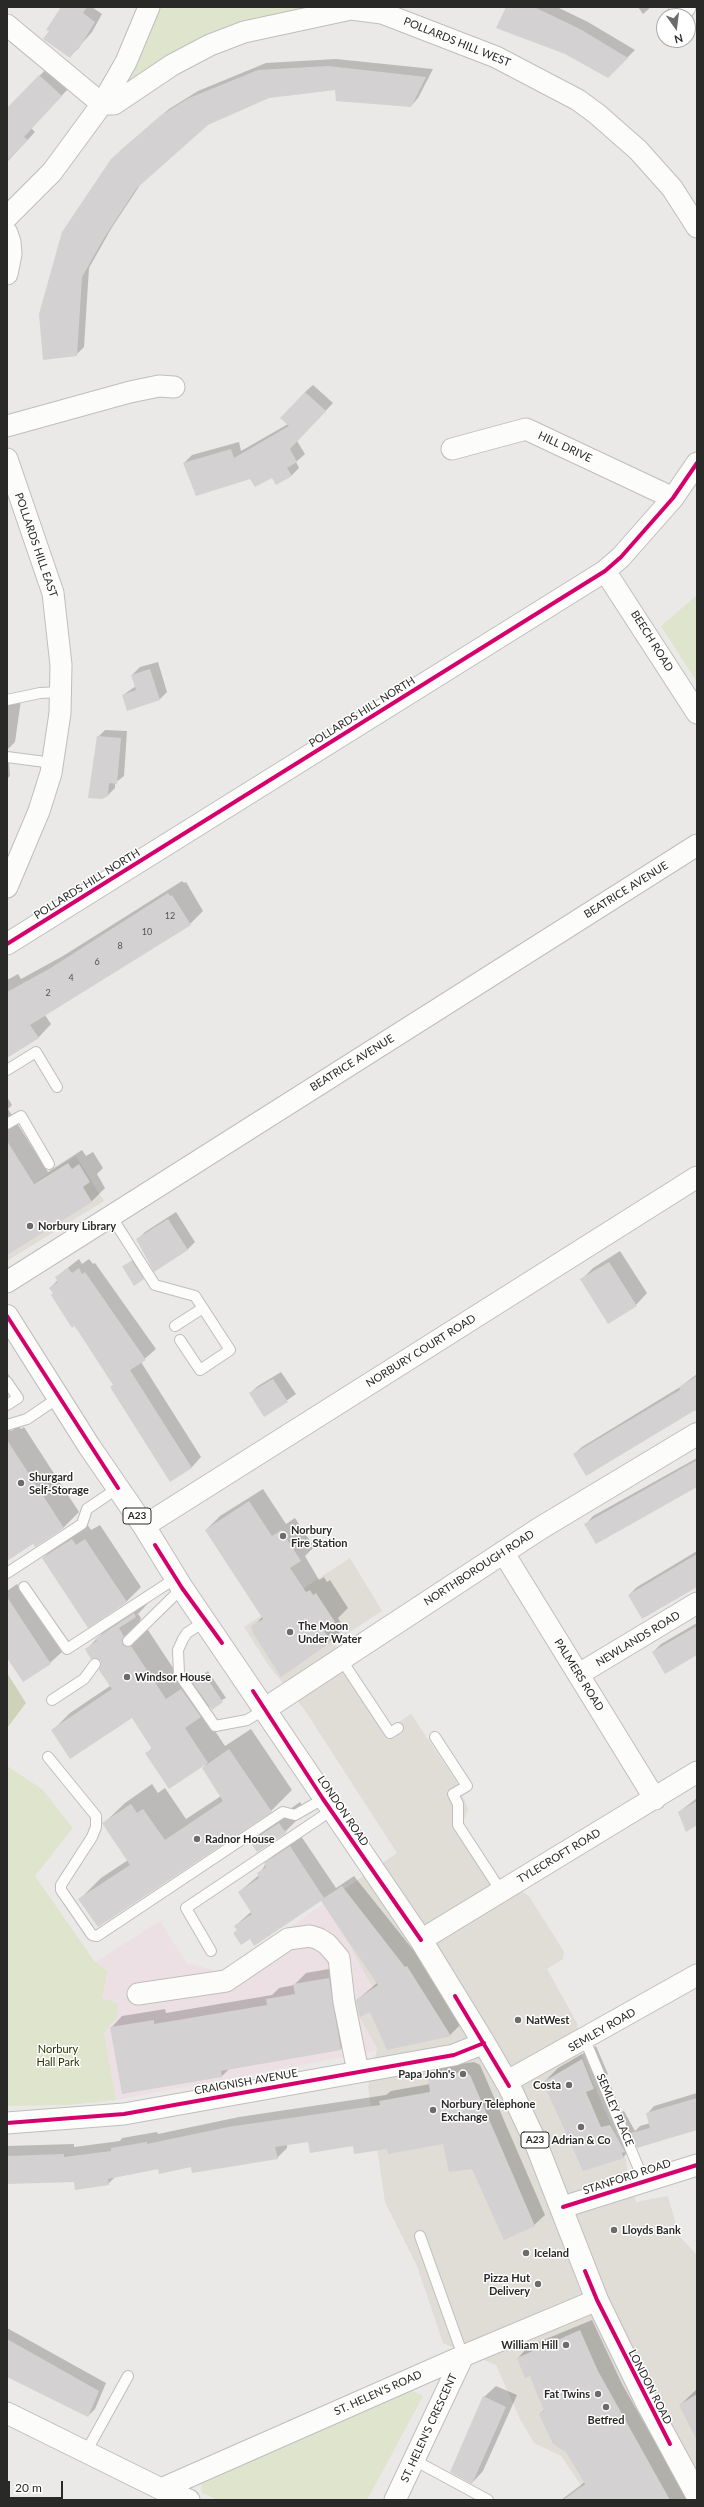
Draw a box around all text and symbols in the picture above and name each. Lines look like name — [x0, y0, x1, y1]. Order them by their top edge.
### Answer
north arrow — [656, 8, 696, 48]
street label: POLLARDS HILL WEST — [402, 15, 512, 69]
text: N — [673, 32, 684, 46]
street label: HILL DRIVE — [536, 429, 594, 465]
street label: POLLARDS HILL EAST — [12, 491, 60, 599]
street label: BEECH ROAD — [628, 608, 676, 674]
street label: POLLARDS HILL NORTH — [307, 674, 417, 750]
street label: POLLARDS HILL NORTH — [32, 846, 142, 922]
street label: BEATRICE AVENUE — [582, 859, 670, 921]
house number: 12 — [165, 911, 175, 921]
house number: 10 — [142, 927, 152, 937]
house number: 8 — [117, 941, 123, 951]
house number: 6 — [94, 957, 100, 967]
house number: 4 — [68, 973, 74, 983]
house number: 2 — [45, 988, 51, 998]
street label: BEATRICE AVENUE — [308, 1032, 396, 1094]
place label: Norbury Library — [38, 1219, 116, 1233]
marker: Norbury Library — [25, 1221, 35, 1231]
street label: NORBURY COURT ROAD — [364, 1312, 478, 1390]
place label: Shurgard Self-Storage — [29, 1470, 89, 1496]
marker: Shurgard Self-Storage — [16, 1478, 26, 1488]
road number: A23 — [123, 1508, 151, 1524]
place label: Norbury Fire Station — [291, 1523, 347, 1549]
street label: NORTHBOROUGH ROAD — [421, 1527, 537, 1609]
marker: Norbury Fire Station — [278, 1531, 288, 1541]
street label: NEWLANDS ROAD — [593, 1609, 683, 1669]
place label: The Moon Under Water — [298, 1619, 361, 1645]
marker: The Moon Under Water — [285, 1627, 295, 1637]
street label: PALMERS ROAD — [552, 1636, 606, 1714]
place label: Windsor House — [135, 1670, 211, 1684]
marker: Windsor House — [122, 1672, 132, 1682]
street label: LONDON ROAD — [315, 1773, 371, 1849]
street label: TYLECROFT ROAD — [515, 1826, 603, 1886]
place label: Radnor House — [205, 1832, 275, 1846]
marker: Radnor House — [192, 1834, 202, 1844]
street label: SEMLEY ROAD — [566, 2005, 638, 2055]
place label: NatWest — [526, 2013, 569, 2027]
marker: NatWest — [513, 2015, 523, 2025]
park label: Norbury Hall Park — [36, 2042, 80, 2068]
street label: CRAIGNISH AVENUE — [193, 2066, 299, 2098]
place label: Papa John's — [398, 2067, 455, 2081]
marker: Papa John's — [458, 2069, 468, 2079]
street label: SEMLEY PLACE — [594, 2072, 636, 2148]
place label: Costa — [533, 2078, 561, 2092]
marker: Costa — [564, 2080, 574, 2090]
place label: Norbury Telephone Exchange — [441, 2097, 535, 2123]
marker: Norbury Telephone Exchange — [428, 2105, 438, 2115]
marker: Adrian & Co — [576, 2122, 586, 2132]
road number: A23 — [521, 2132, 549, 2148]
place label: Adrian & Co — [551, 2133, 611, 2147]
street label: STANFORD ROAD — [581, 2157, 673, 2197]
place label: Lloyds Bank — [622, 2223, 681, 2237]
marker: Lloyds Bank — [609, 2225, 619, 2235]
place label: Iceland — [534, 2246, 569, 2260]
marker: Iceland — [521, 2248, 531, 2258]
place label: Pizza Hut Delivery — [483, 2271, 530, 2297]
marker: Pizza Hut Delivery — [533, 2279, 543, 2289]
place label: William Hill — [501, 2338, 558, 2352]
marker: William Hill — [561, 2340, 571, 2350]
street label: LONDON ROAD — [625, 2347, 675, 2427]
street label: ST. HELEN'S ROAD — [332, 2368, 424, 2418]
street label: ST. HELEN'S CRESCENT — [398, 2372, 460, 2484]
place label: Fat Twins — [544, 2387, 590, 2401]
marker: Fat Twins — [593, 2389, 603, 2399]
marker: Betfred — [601, 2402, 611, 2412]
place label: Betfred — [588, 2413, 624, 2427]
scale bar — [10, 2473, 65, 2499]
text: 20 m — [15, 2480, 42, 2495]

